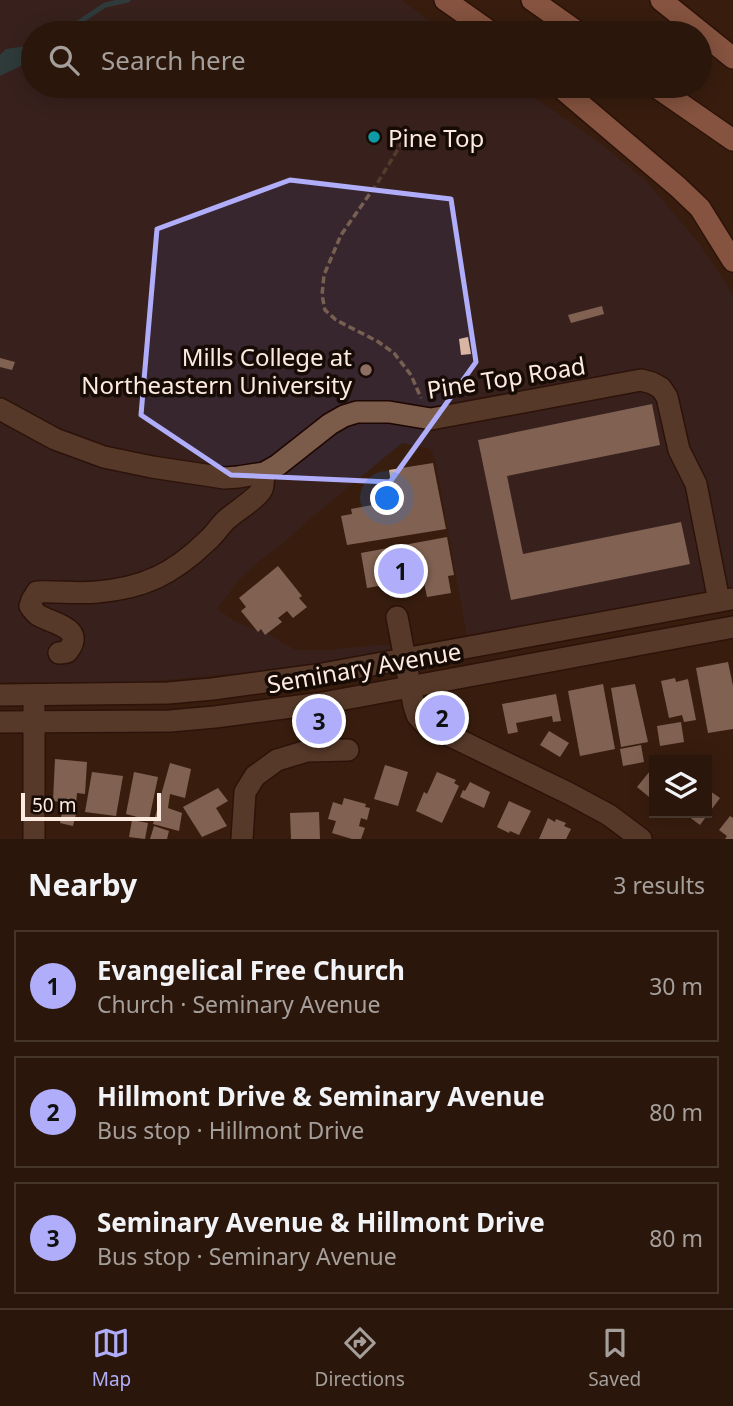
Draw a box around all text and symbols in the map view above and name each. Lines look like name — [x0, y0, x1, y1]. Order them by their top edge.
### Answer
search box — [21, 21, 712, 98]
icon: search — [45, 41, 83, 79]
text: Search here — [101, 42, 246, 78]
place label: Pine Top — [388, 121, 484, 154]
marker: Pine Top — [366, 129, 382, 145]
place label: Mills College at Northeastern University — [81, 340, 353, 401]
street label: Pine Top Road — [424, 348, 588, 406]
marker: Mills College at Northeastern University — [358, 362, 374, 378]
your location — [370, 481, 404, 515]
pin: 1 — [378, 545, 424, 597]
street label: Seminary Avenue — [264, 634, 464, 700]
pin: 2 — [419, 692, 465, 744]
pin: 3 — [296, 695, 342, 747]
map controls — [649, 755, 712, 818]
button: layers — [649, 755, 712, 818]
scale bar — [21, 790, 161, 822]
text: 50 m — [32, 792, 76, 818]
text: Nearby — [28, 864, 137, 905]
text: 3 results — [613, 869, 705, 901]
text: Evangelical Free Church — [97, 952, 405, 988]
text: 1 — [46, 970, 60, 1002]
text: 30 m — [649, 970, 703, 1002]
text: Church · Seminary Avenue — [97, 988, 381, 1020]
text: Hillmont Drive & Seminary Avenue — [97, 1078, 545, 1114]
text: 2 — [46, 1096, 60, 1128]
text: 80 m — [649, 1096, 703, 1128]
text: Bus stop · Hillmont Drive — [97, 1114, 364, 1146]
text: Seminary Avenue & Hillmont Drive — [97, 1204, 545, 1240]
text: 3 — [46, 1222, 60, 1254]
text: 80 m — [649, 1222, 703, 1254]
text: Bus stop · Seminary Avenue — [97, 1240, 397, 1272]
tab: Map — [92, 1324, 131, 1392]
tab: Directions — [315, 1324, 405, 1392]
tab: Saved — [588, 1324, 641, 1392]

